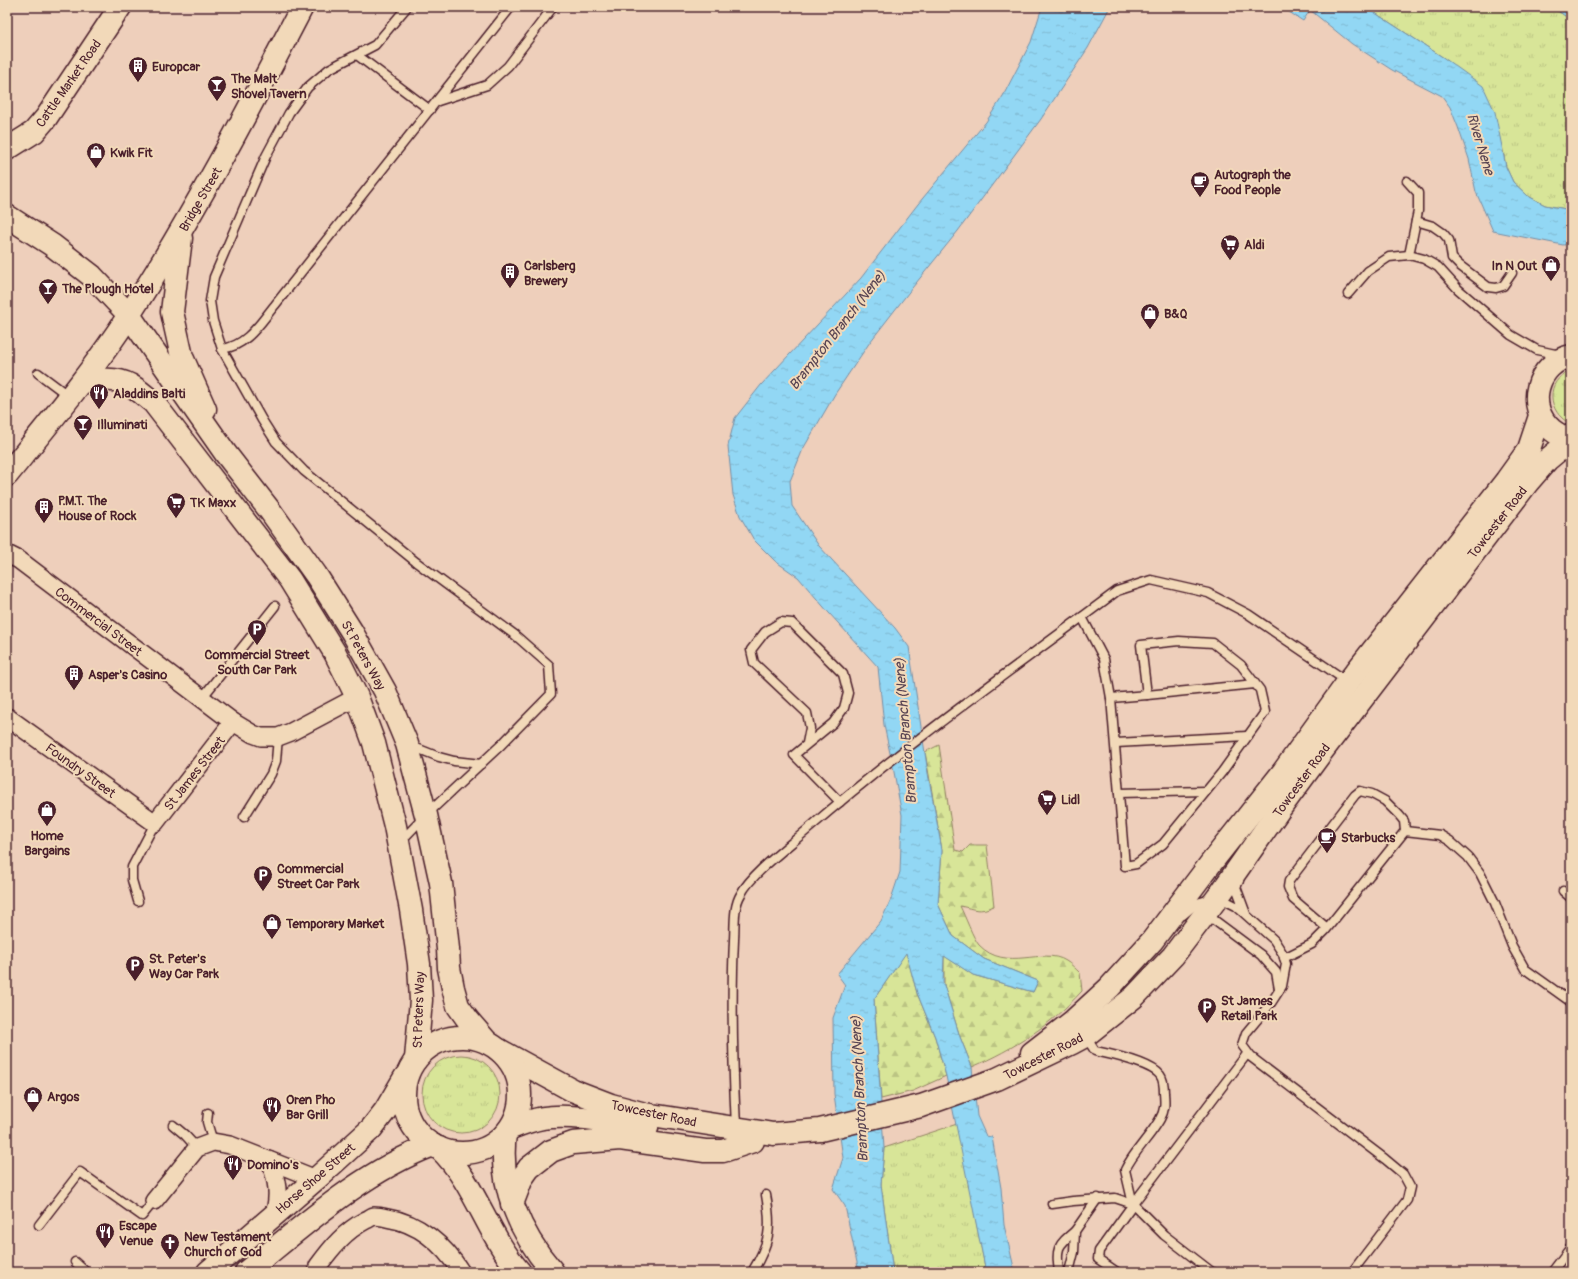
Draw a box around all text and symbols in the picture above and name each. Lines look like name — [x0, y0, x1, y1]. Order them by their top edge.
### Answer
street label: Cattle Market Road — [33, 37, 105, 130]
building icon: Europcar — [127, 55, 149, 83]
place label: Europcar — [152, 59, 201, 75]
place label: The Malt Shovel Tavern — [230, 71, 307, 102]
bar icon: The Malt Shovel Tavern — [206, 74, 228, 102]
water label: River Nene — [1463, 111, 1498, 179]
shop icon: Kwik Fit — [85, 141, 107, 169]
place label: Kwik Fit — [110, 145, 153, 161]
street label: Bridge Street — [176, 164, 226, 235]
place label: Autograph the Food People — [1214, 167, 1291, 198]
cafe icon: Autograph the Food People — [1189, 170, 1211, 198]
supermarket icon: Aldi — [1219, 233, 1241, 261]
place label: Aldi — [1244, 237, 1265, 253]
shop icon: In N Out — [1540, 254, 1562, 282]
place label: Carlsberg Brewery — [524, 258, 576, 289]
place label: In N Out — [1492, 258, 1538, 274]
building icon: Carlsberg Brewery — [499, 261, 521, 289]
water label: Brampton Branch (Nene) — [786, 267, 889, 393]
bar icon: The Plough Hotel — [37, 277, 59, 305]
place label: The Plough Hotel — [61, 281, 154, 297]
shop icon: B&Q — [1139, 302, 1161, 330]
place label: B&Q — [1164, 306, 1187, 322]
restaurant icon: Aladdins Balti — [88, 382, 110, 410]
place label: Aladdins Balti — [113, 386, 186, 402]
bar icon: Illuminati — [72, 413, 94, 441]
place label: Illuminati — [97, 417, 148, 433]
street label: Towcester Road — [1465, 483, 1531, 562]
supermarket icon: TK Maxx — [165, 491, 187, 519]
place label: P.M.T. The House of Rock — [58, 493, 137, 524]
place label: TK Maxx — [189, 495, 237, 511]
building icon: P.M.T. The House of Rock — [33, 496, 55, 524]
street label: Commercial Street — [52, 584, 146, 660]
parking icon: Commercial Street South Car Park — [246, 618, 268, 646]
street label: St Peters Way — [338, 618, 389, 693]
place label: Commercial Street South Car Park — [205, 647, 310, 678]
water label: Brampton Branch (Nene) — [891, 657, 920, 805]
building icon: Asper's Casino — [63, 663, 85, 691]
place label: Asper's Casino — [88, 667, 167, 683]
street label: St James Street — [161, 733, 229, 814]
street label: Foundry Street — [42, 740, 119, 802]
street label: Towcester Road — [1270, 741, 1334, 821]
supermarket icon: Lidl — [1036, 788, 1058, 816]
place label: Lidl — [1061, 792, 1080, 808]
shop icon: Home Bargains — [36, 799, 58, 827]
cafe icon: Starbucks — [1316, 826, 1338, 854]
place label: Home Bargains — [24, 828, 70, 859]
place label: Starbucks — [1341, 830, 1395, 846]
place label: Commercial Street Car Park — [277, 861, 360, 892]
parking icon: Commercial Street Car Park — [252, 864, 274, 892]
shop icon: Temporary Market — [261, 912, 283, 940]
place label: Temporary Market — [285, 916, 385, 932]
place label: St. Peter's Way Car Park — [149, 951, 219, 982]
parking icon: St. Peter's Way Car Park — [124, 954, 146, 982]
street label: St Peters Way — [410, 971, 428, 1049]
place label: St James Retail Park — [1221, 993, 1278, 1024]
parking icon: St James Retail Park — [1196, 996, 1218, 1024]
water label: Brampton Branch (Nene) — [847, 1015, 872, 1163]
street label: Towcester Road — [1001, 1030, 1086, 1084]
shop icon: Argos — [22, 1085, 44, 1113]
place label: Argos — [47, 1089, 80, 1105]
place label: Oren Pho Bar Grill — [286, 1092, 335, 1123]
restaurant icon: Oren Pho Bar Grill — [261, 1095, 283, 1123]
street label: Towcester Road — [610, 1097, 698, 1131]
street label: Horse Shoe Street — [273, 1139, 359, 1218]
restaurant icon: Domino's — [222, 1153, 244, 1181]
place label: Domino's — [247, 1157, 299, 1173]
place label: Escape Venue — [119, 1218, 157, 1249]
restaurant icon: Escape Venue — [94, 1221, 116, 1249]
place label: New Testament Church of God — [184, 1229, 272, 1260]
church icon: New Testament Church of God — [159, 1232, 181, 1260]

